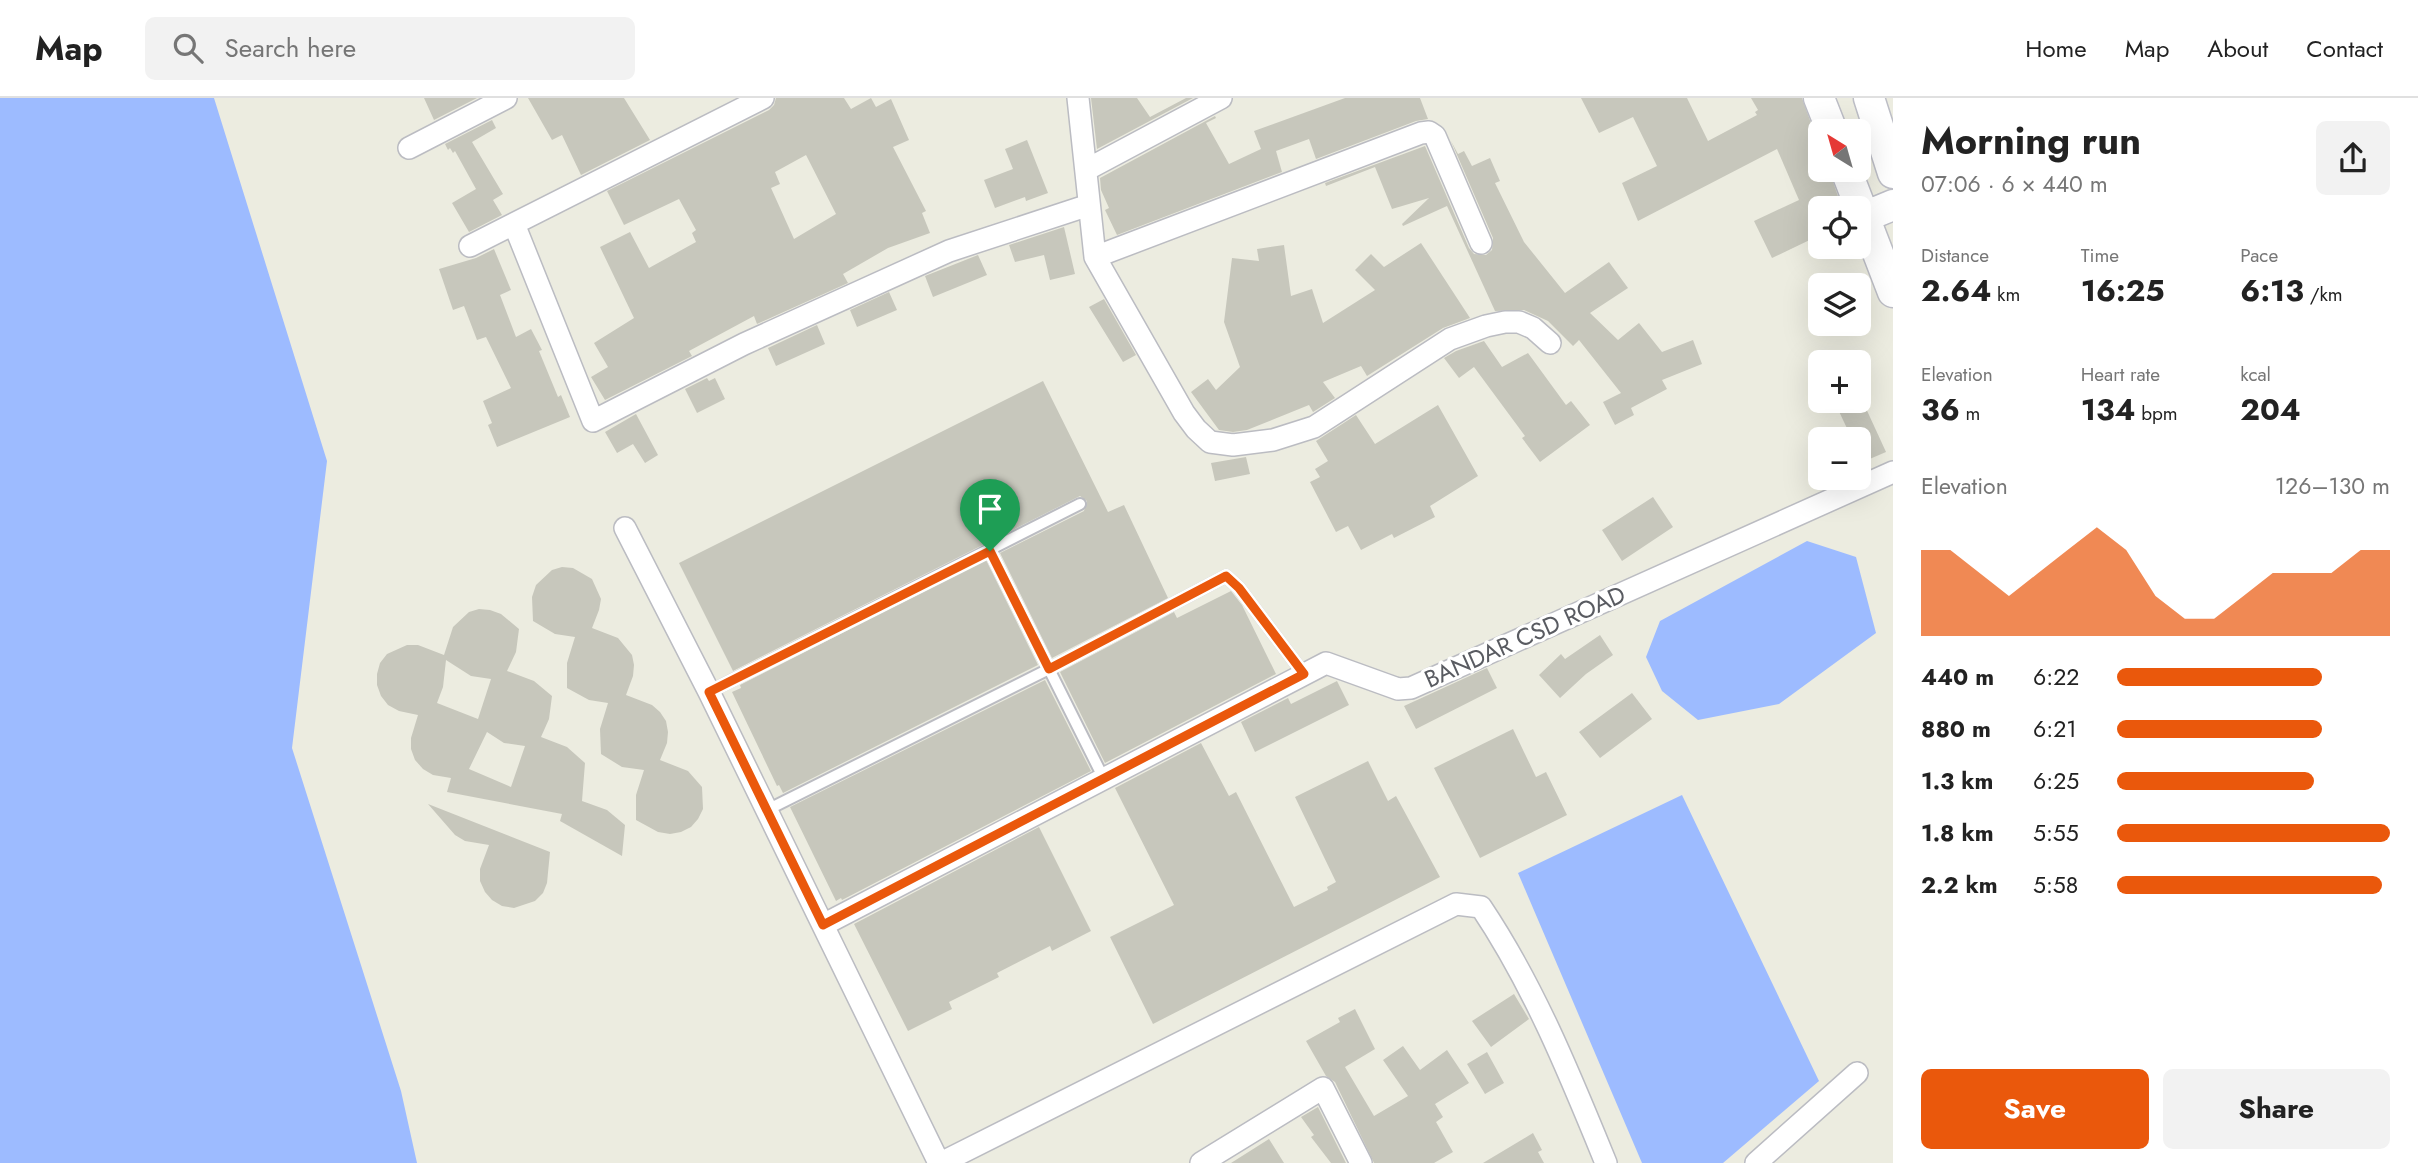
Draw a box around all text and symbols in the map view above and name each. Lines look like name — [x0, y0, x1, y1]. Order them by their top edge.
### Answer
search box — [145, 17, 635, 80]
text: Map — [35, 25, 103, 72]
icon: search — [169, 29, 207, 67]
text: Search here — [225, 29, 356, 67]
text: Home — [2025, 31, 2087, 66]
text: Map — [2125, 31, 2169, 66]
text: About — [2207, 31, 2268, 66]
text: Contact — [2306, 31, 2383, 66]
text: Morning run — [1921, 113, 2141, 168]
north arrow — [1808, 119, 1871, 182]
map controls — [1808, 119, 1871, 490]
button: share — [2316, 121, 2390, 195]
text: 07:06 · 6 × 440 m — [1921, 167, 2108, 201]
button: locate — [1808, 196, 1871, 259]
text: Distance — [1921, 242, 1989, 269]
text: Time — [2081, 242, 2119, 269]
text: Pace — [2240, 242, 2278, 269]
text: 2.64 — [1921, 269, 1991, 312]
text: 16:25 — [2081, 269, 2165, 312]
text: 6:13 — [2240, 269, 2304, 312]
button: layers — [1808, 273, 1871, 336]
text: km — [1991, 281, 2020, 308]
text: /km — [2304, 281, 2343, 308]
button: + — [1808, 350, 1871, 413]
text: Elevation — [1921, 361, 1993, 388]
text: Heart rate — [2081, 361, 2160, 388]
text: kcal — [2240, 361, 2271, 388]
text: 36 — [1921, 388, 1960, 431]
text: 134 — [2081, 388, 2136, 431]
text: 204 — [2240, 388, 2301, 431]
text: m — [1960, 400, 1980, 427]
text: bpm — [2136, 400, 2178, 427]
button: − — [1808, 427, 1871, 490]
text: Elevation — [1921, 469, 2008, 503]
text: 126–130 m — [2275, 469, 2390, 503]
pin — [960, 479, 1020, 551]
icon: arrive — [971, 490, 1009, 528]
street label: BANDAR CSD ROAD — [1419, 577, 1631, 697]
text: 440 m — [1921, 660, 1994, 694]
text: 6:22 — [2033, 660, 2079, 694]
text: 880 m — [1921, 712, 1991, 746]
text: 6:21 — [2033, 712, 2077, 746]
text: 1.3 km — [1921, 764, 1993, 798]
text: 6:25 — [2033, 764, 2079, 798]
text: 1.8 km — [1921, 816, 1994, 850]
text: 5:55 — [2033, 816, 2079, 850]
text: 2.2 km — [1921, 868, 1998, 902]
text: 5:58 — [2033, 868, 2078, 902]
button: Save — [1921, 1069, 2149, 1149]
button: Share — [2163, 1069, 2390, 1149]

